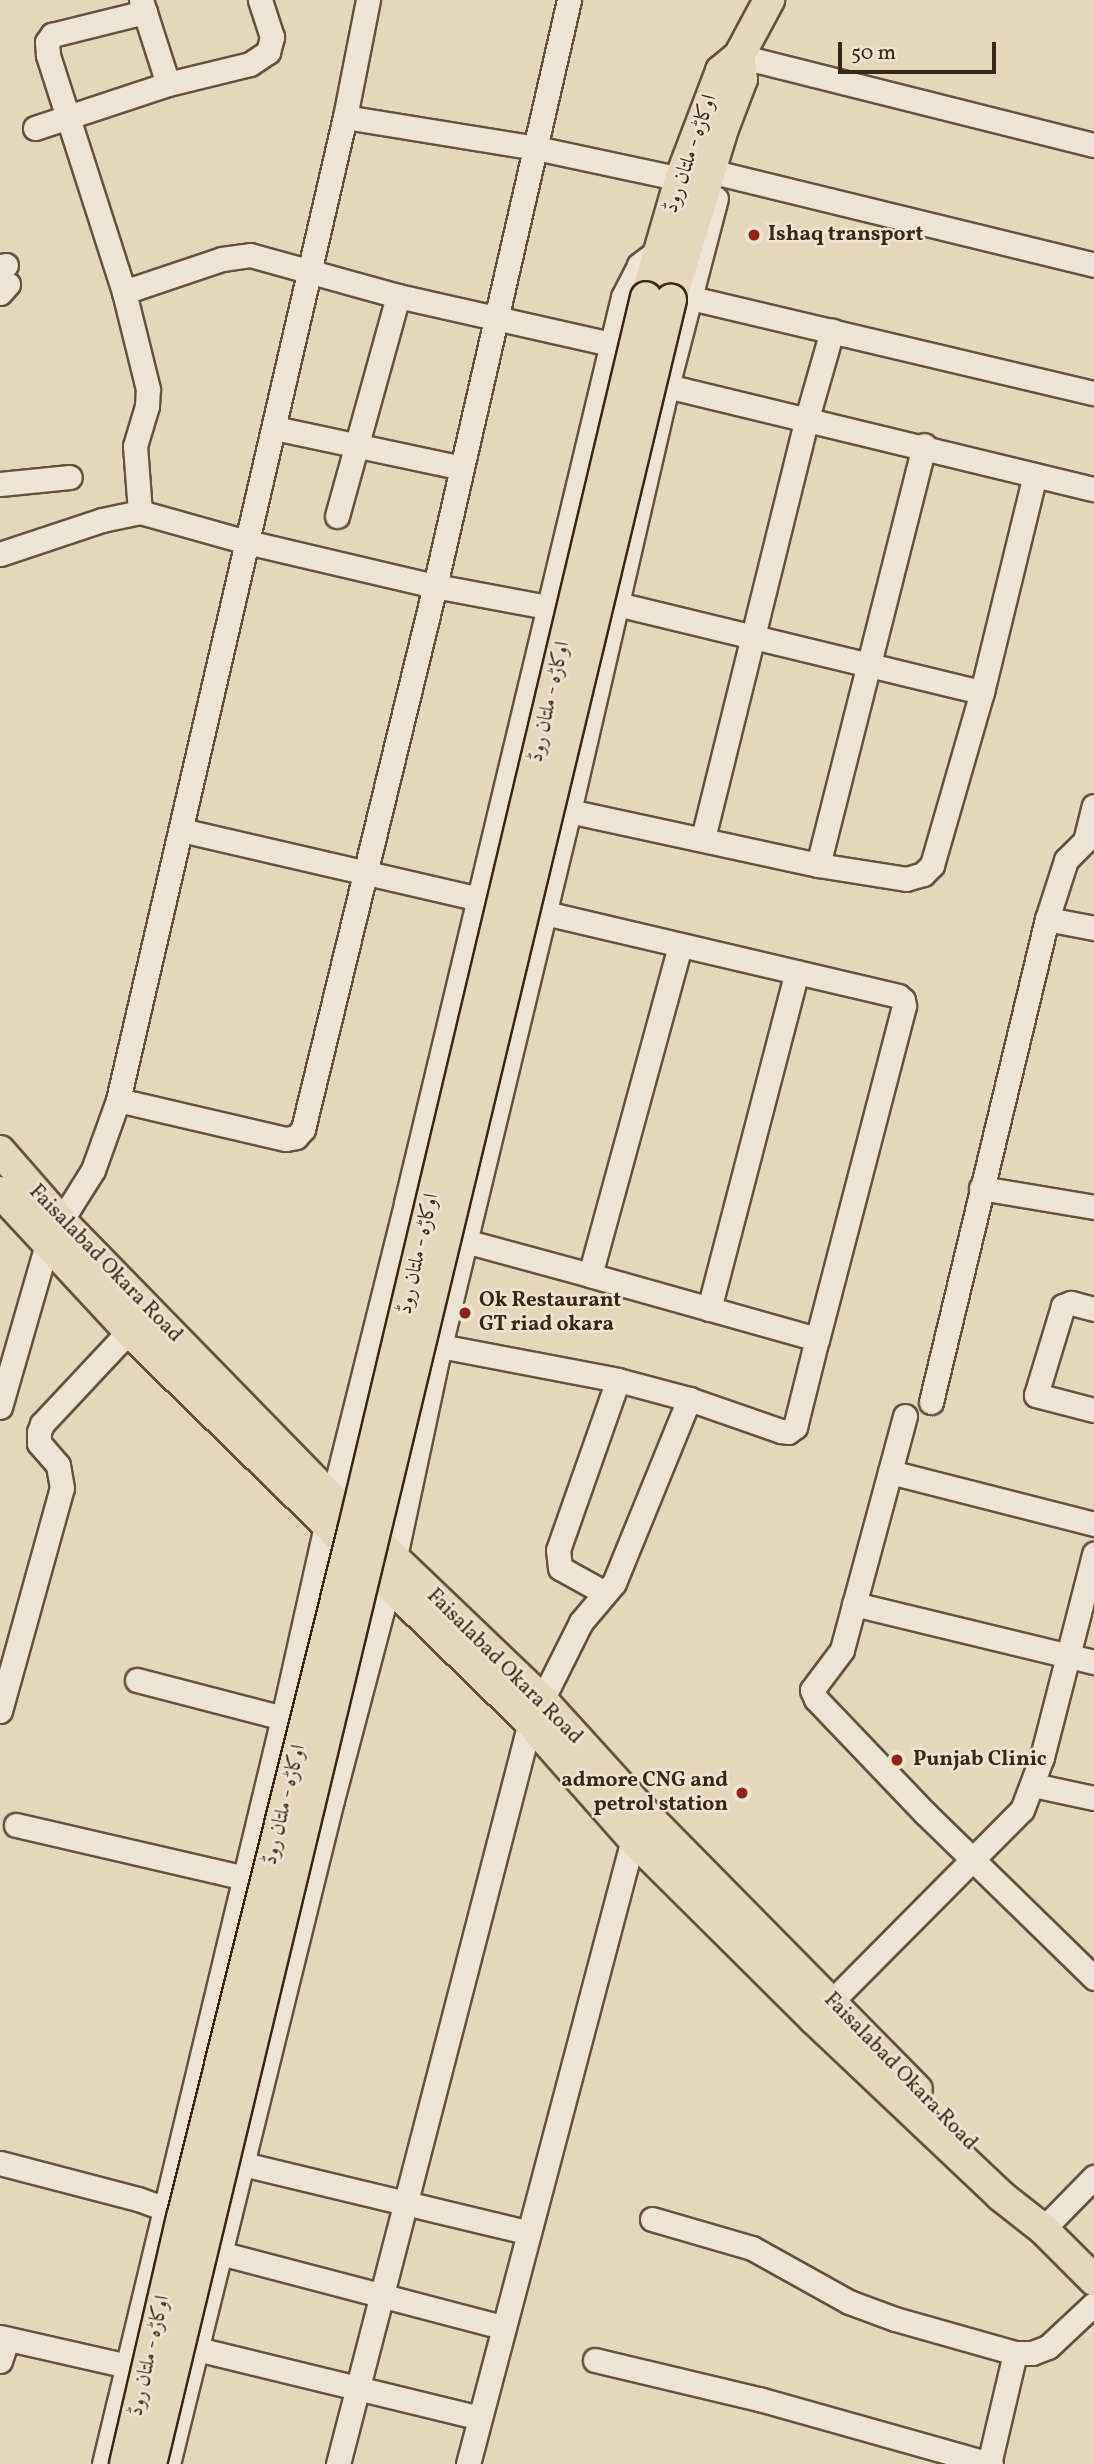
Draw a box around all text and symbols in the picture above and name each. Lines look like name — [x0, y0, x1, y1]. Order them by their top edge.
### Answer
scale bar — [842, 28, 1000, 72]
text: 50 m — [851, 39, 896, 68]
street label: اوکاڑہ - ملتان روڈ — [659, 91, 723, 217]
place label: Ishaq transport — [768, 222, 923, 248]
marker: Ishaq transport — [746, 227, 762, 243]
street label: اوکاڑہ - ملتان روڈ — [524, 639, 576, 765]
street label: Faisalabad Okara Road — [23, 1180, 187, 1348]
street label: اوکاڑہ - ملتان روڈ — [393, 1191, 445, 1317]
place label: Ok Restaurant GT riad okara — [479, 1288, 621, 1338]
marker: Ok Restaurant GT riad okara — [457, 1305, 473, 1321]
street label: Faisalabad Okara Road — [421, 1584, 587, 1750]
street label: اوکاڑہ - ملتان روڈ — [258, 1742, 312, 1868]
place label: Punjab Clinic — [913, 1747, 1047, 1773]
marker: Punjab Clinic — [887, 1750, 907, 1770]
place label: admore CNG and petrol station — [561, 1768, 728, 1818]
marker: admore CNG and petrol station — [734, 1785, 750, 1801]
street label: Faisalabad Okara Road — [818, 1988, 982, 2156]
street label: اوکاڑہ - ملتان روڈ — [124, 2293, 176, 2419]

